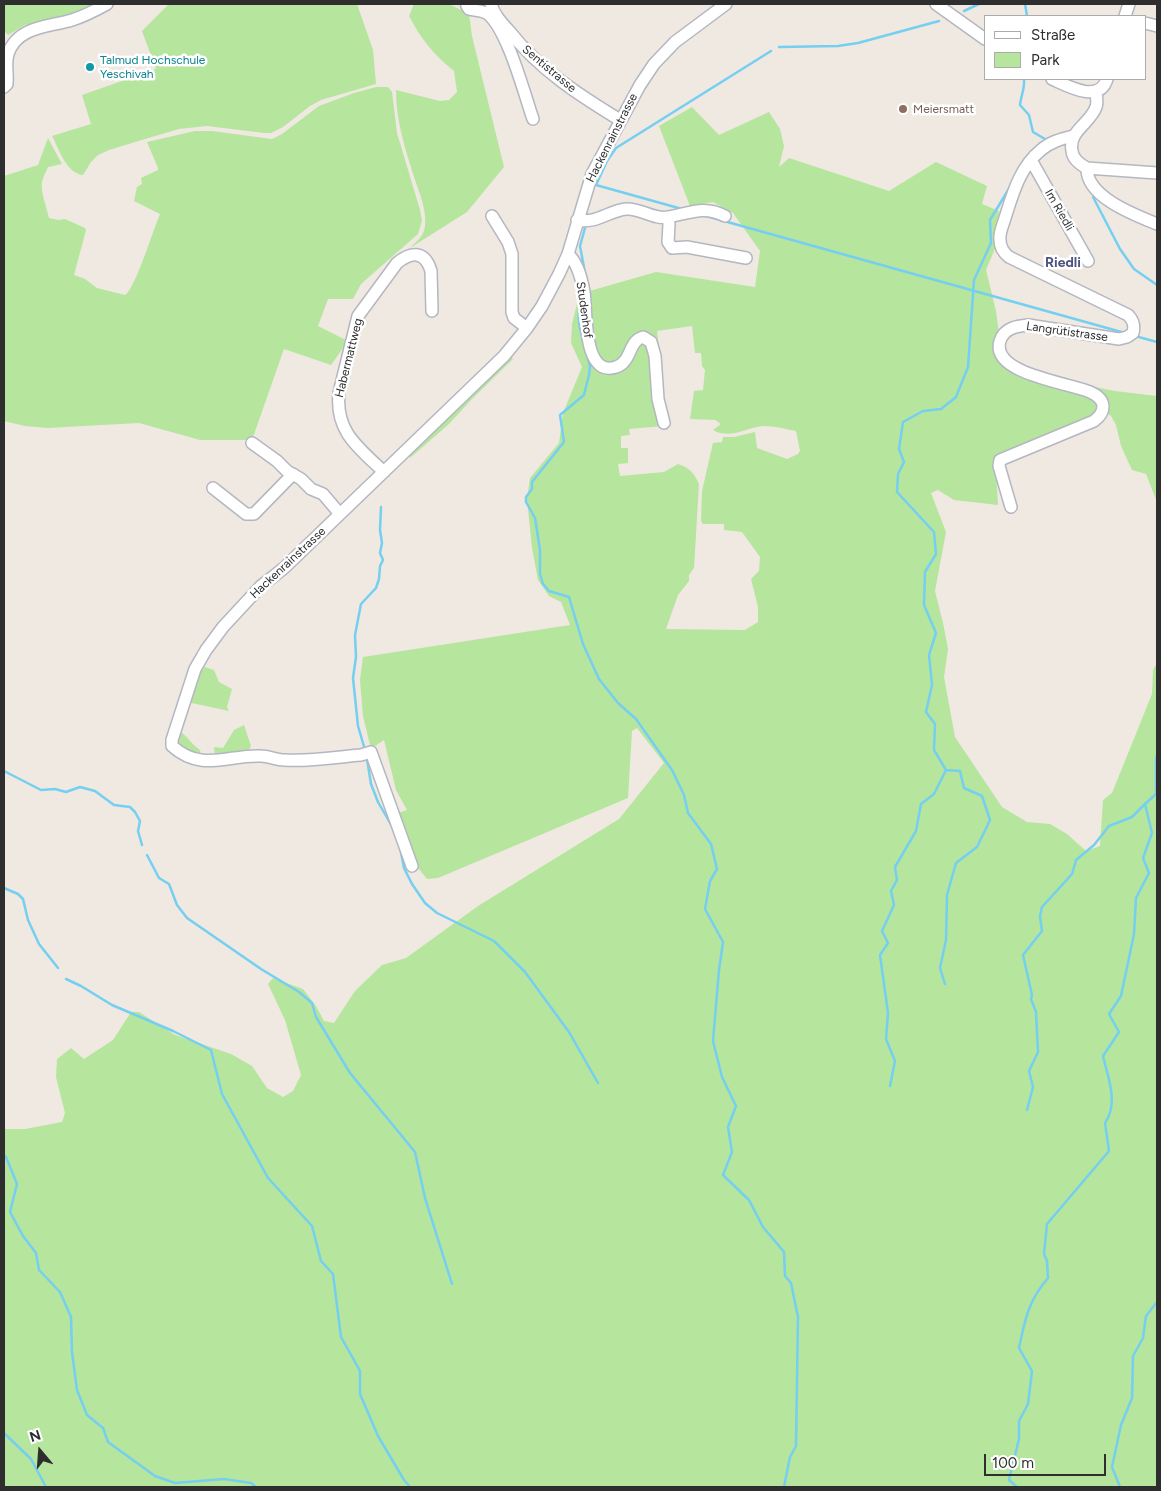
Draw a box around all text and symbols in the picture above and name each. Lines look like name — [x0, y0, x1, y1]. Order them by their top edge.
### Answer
legend — [984, 15, 1146, 80]
text: Straße — [1031, 26, 1075, 44]
street label: Sentistrasse — [519, 42, 579, 96]
text: Park — [1031, 51, 1060, 69]
place label: Talmud Hochschule Yeschivah — [100, 53, 205, 81]
marker: Talmud Hochschule Yeschivah — [84, 61, 96, 73]
street label: Hackenrainstrasse — [583, 91, 641, 185]
place label: Meiersmatt — [913, 102, 974, 116]
marker: Meiersmatt — [897, 103, 909, 115]
street label: Im Riedli — [1041, 187, 1077, 233]
district label: Riedli — [1045, 255, 1081, 271]
street label: Studenhof — [573, 281, 595, 339]
street label: Habermattweg — [332, 317, 366, 399]
street label: Langrütistrasse — [1025, 319, 1109, 345]
street label: Hackenrainstrasse — [247, 524, 329, 602]
north arrow — [15, 1426, 65, 1476]
text: N — [27, 1427, 43, 1446]
scale bar — [986, 1444, 1108, 1476]
text: 100 m — [992, 1454, 1034, 1472]

